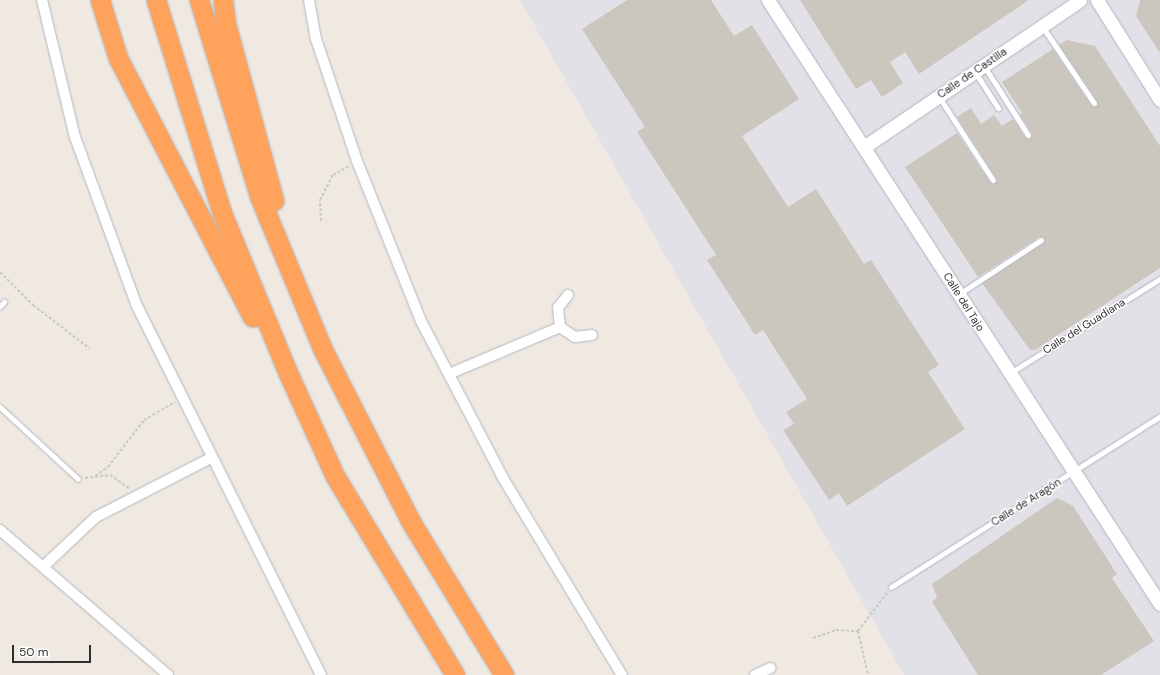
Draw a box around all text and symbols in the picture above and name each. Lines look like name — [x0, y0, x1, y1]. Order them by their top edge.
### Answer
street label: Calle de Castilla — [935, 45, 1009, 101]
street label: Calle del Tajo — [941, 270, 987, 334]
street label: Calle del Guadiana — [1040, 295, 1128, 357]
street label: Calle de Aragón — [989, 475, 1063, 529]
scale bar — [14, 637, 93, 663]
text: 50 m — [19, 644, 48, 660]

